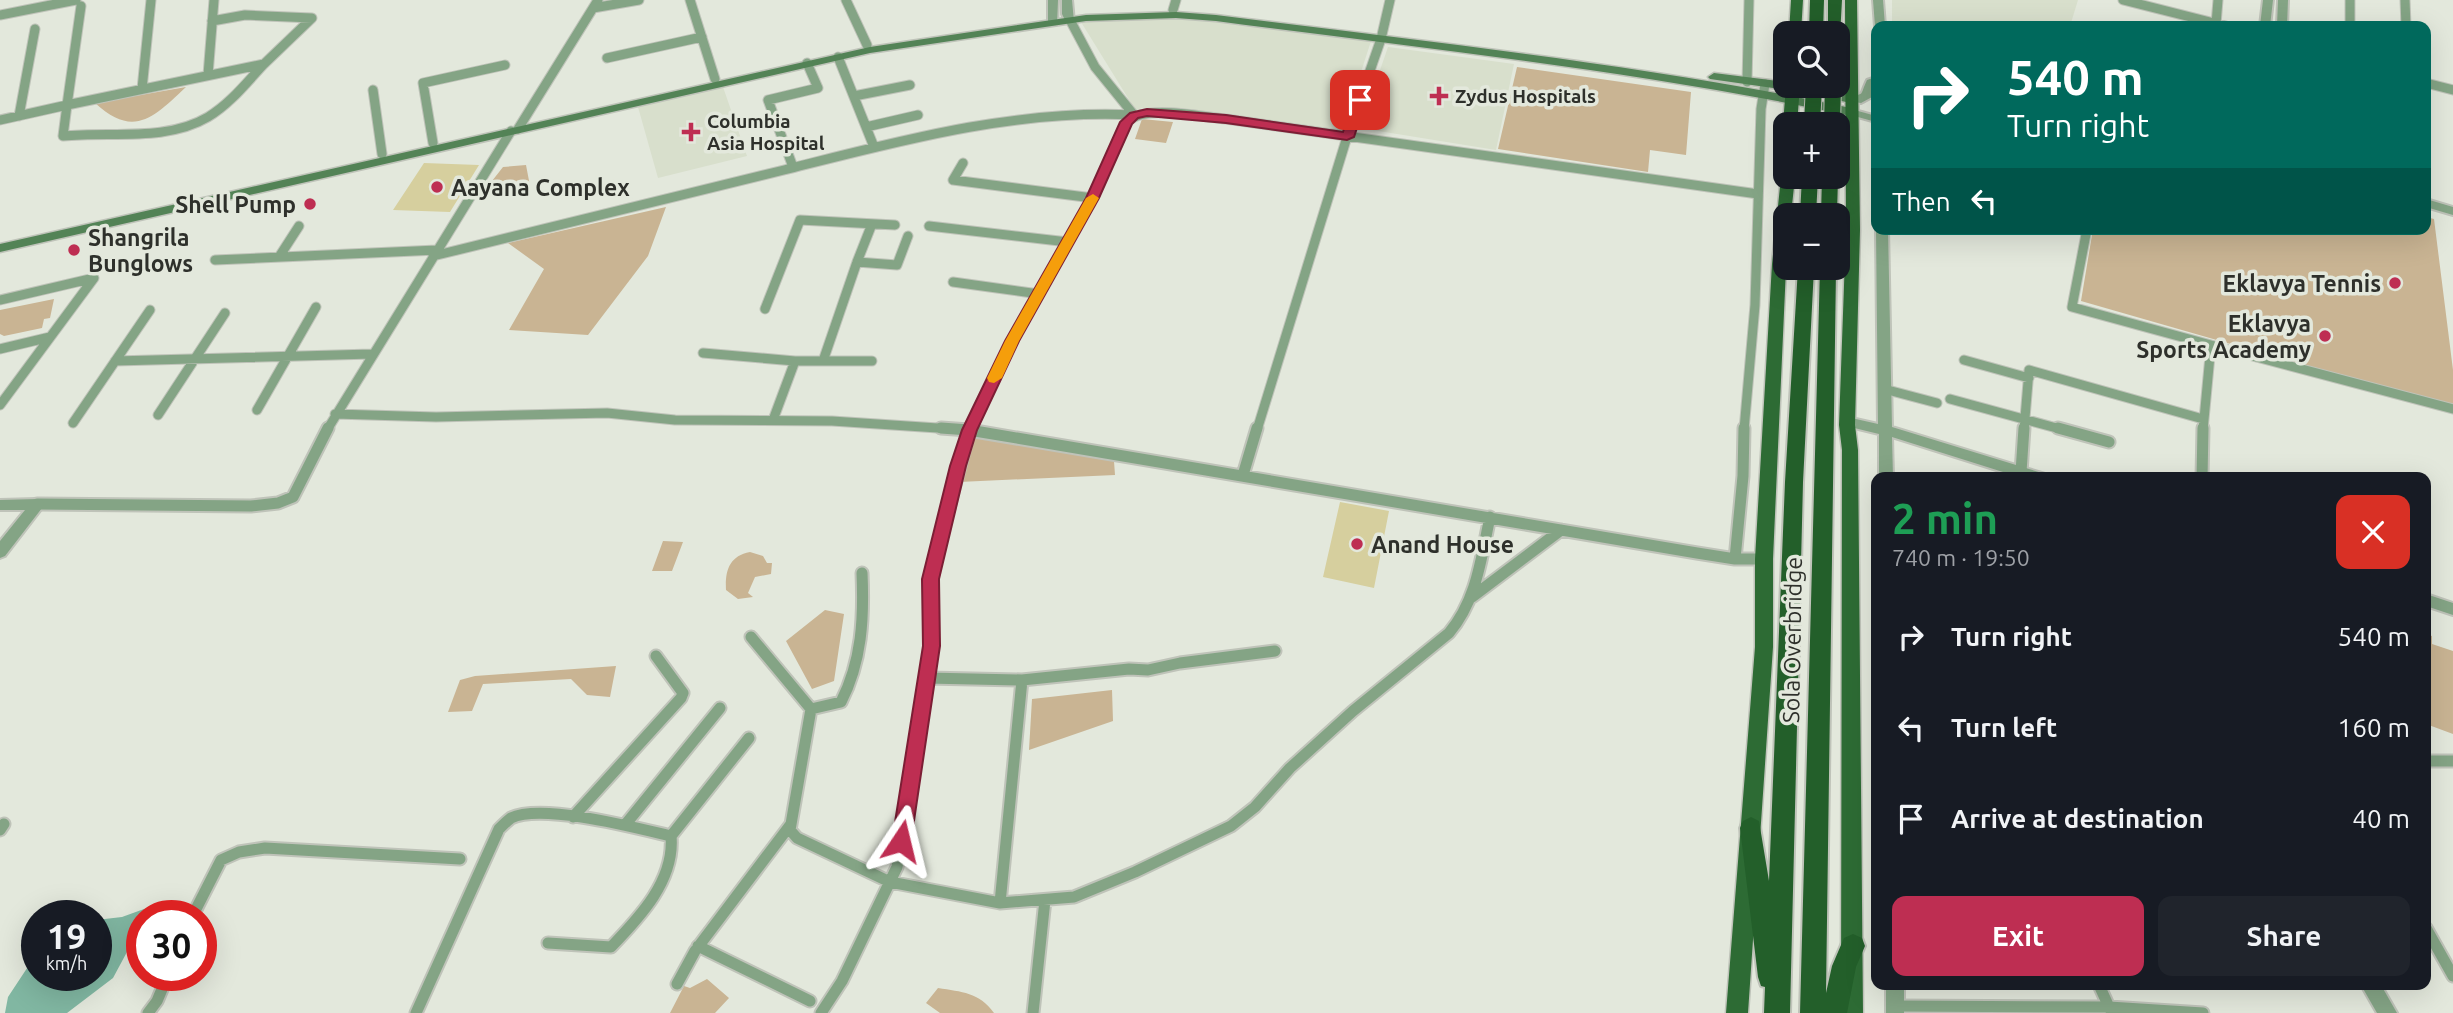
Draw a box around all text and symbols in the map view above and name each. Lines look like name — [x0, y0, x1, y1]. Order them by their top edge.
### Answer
map controls — [1773, 21, 1850, 280]
button: search — [1773, 21, 1850, 98]
icon: right — [1892, 49, 1983, 140]
text: 540 m — [2007, 49, 2144, 104]
pin — [1330, 70, 1390, 130]
icon: arrive — [1341, 81, 1379, 119]
place label: Zydus Hospitals — [1455, 85, 1596, 107]
marker: Zydus Hospitals — [1429, 86, 1449, 106]
text: Turn right — [2007, 107, 2149, 143]
place label: Columbia Asia Hospital — [707, 110, 825, 154]
button: + — [1773, 112, 1850, 189]
marker: Columbia Asia Hospital — [681, 122, 701, 142]
place label: Aayana Complex — [451, 175, 630, 200]
marker: Aayana Complex — [429, 179, 445, 195]
icon: left — [1965, 182, 2003, 220]
text: Then — [1892, 187, 1951, 216]
place label: Shell Pump — [175, 192, 296, 217]
marker: Shell Pump — [302, 196, 318, 212]
button: − — [1773, 203, 1850, 280]
place label: Shangrila Bunglows — [88, 225, 193, 276]
marker: Shangrila Bunglows — [66, 242, 82, 258]
place label: Eklavya Tennis — [2223, 271, 2381, 296]
marker: Eklavya Tennis — [2387, 275, 2403, 291]
place label: Eklavya Sports Academy — [2136, 311, 2311, 362]
marker: Eklavya Sports Academy — [2317, 328, 2333, 344]
text: 2 min — [1892, 495, 1998, 542]
button: close — [2336, 495, 2410, 569]
place label: Anand House — [1371, 532, 1514, 557]
marker: Anand House — [1349, 536, 1365, 552]
text: 740 m · 19:50 — [1892, 545, 2030, 570]
street label: Sola Overbridge — [1778, 557, 1806, 723]
icon: right — [1892, 618, 1930, 656]
text: Turn right — [1951, 622, 2072, 651]
text: 540 m — [2338, 622, 2410, 651]
icon: left — [1892, 709, 1930, 747]
text: Turn left — [1951, 713, 2057, 742]
text: 160 m — [2338, 713, 2410, 742]
icon: arrive — [1892, 800, 1930, 838]
position arrow — [864, 804, 938, 878]
text: Arrive at destination — [1951, 804, 2204, 833]
text: 40 m — [2352, 804, 2410, 833]
button: Exit — [1892, 896, 2144, 976]
button: Share — [2158, 896, 2410, 976]
speed limit sign: 30 — [126, 900, 217, 991]
text: 19 — [47, 916, 86, 956]
text: km/h — [46, 953, 87, 973]

